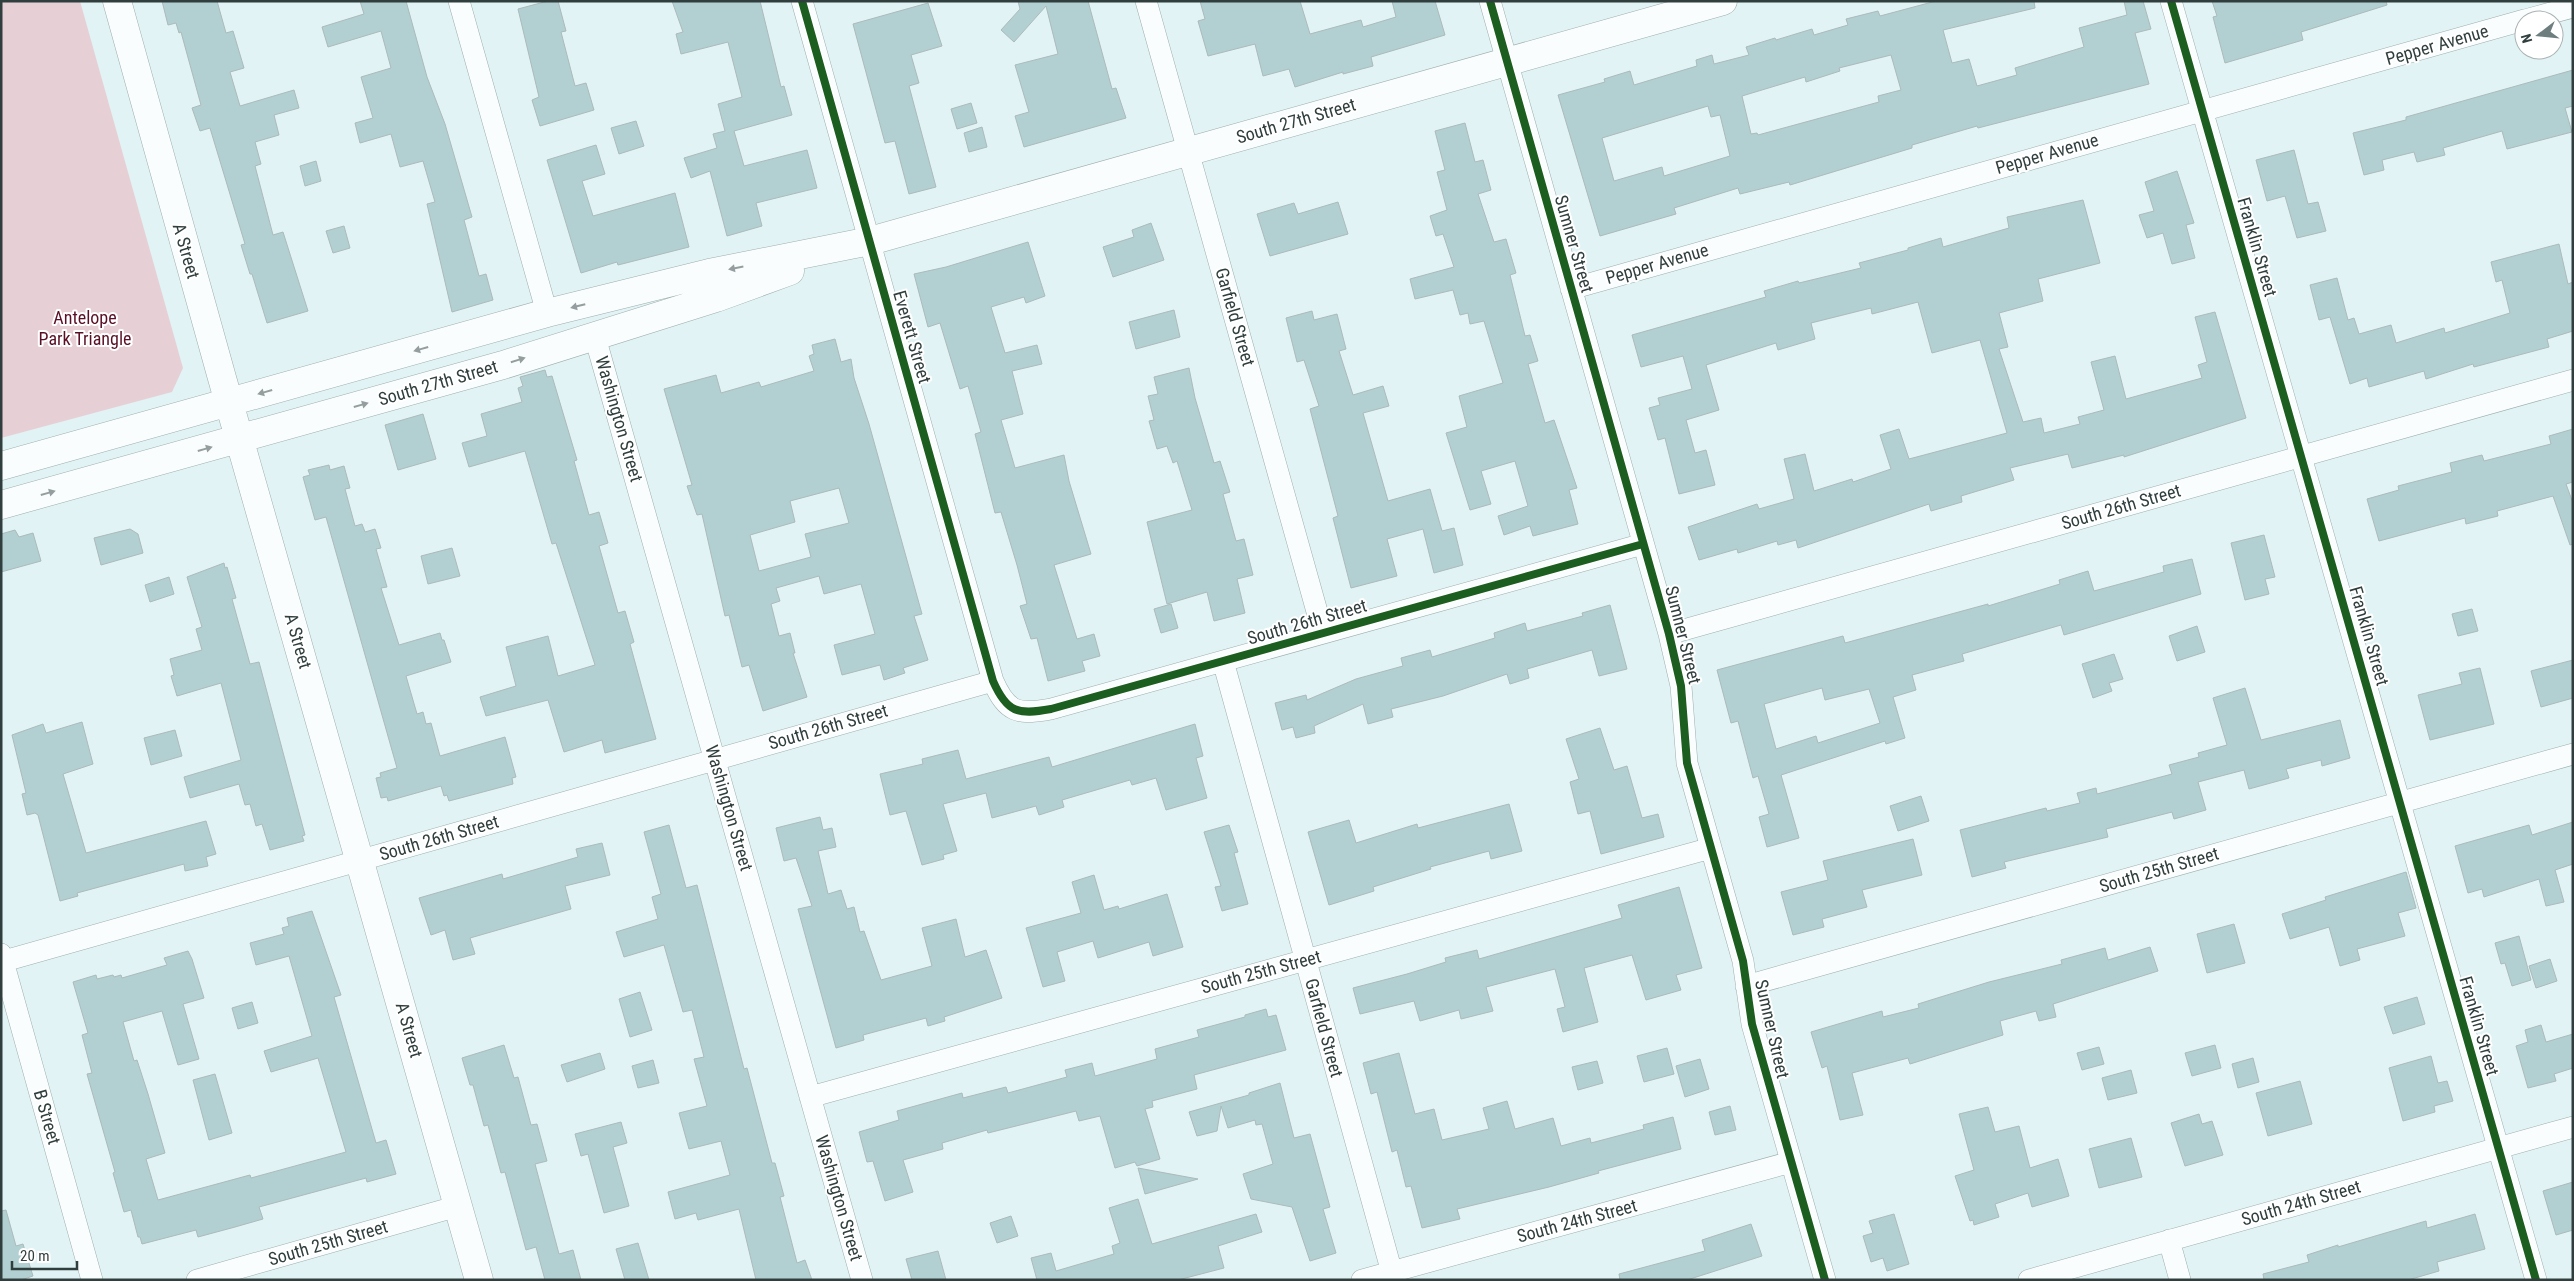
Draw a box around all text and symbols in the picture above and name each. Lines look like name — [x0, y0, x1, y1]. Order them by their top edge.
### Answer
north arrow — [2514, 10, 2564, 60]
street label: Pepper Avenue — [2383, 20, 2491, 69]
text: N — [2518, 32, 2535, 45]
street label: South 27th Street — [1234, 93, 1358, 148]
street label: Pepper Avenue — [1993, 129, 2101, 178]
street label: Sumner Street — [1551, 193, 1598, 295]
street label: Franklin Street — [2233, 195, 2282, 299]
street label: A Street — [169, 221, 204, 281]
street label: Pepper Avenue — [1603, 239, 1711, 288]
one-way arrow — [728, 264, 744, 272]
street label: Garfield Street — [1211, 265, 1260, 368]
street label: Everett Street — [889, 288, 936, 386]
one-way arrow — [570, 302, 585, 310]
park label: Antelope Park Triangle — [39, 307, 132, 349]
one-way arrow — [414, 345, 429, 353]
street label: Washington Street — [591, 354, 647, 484]
street label: South 27th Street — [376, 355, 500, 410]
one-way arrow — [510, 356, 525, 364]
one-way arrow — [257, 389, 272, 397]
one-way arrow — [354, 400, 369, 408]
one-way arrow — [197, 445, 212, 453]
street label: South 26th Street — [2059, 479, 2183, 534]
one-way arrow — [41, 488, 56, 496]
street label: Sumner Street — [1661, 584, 1706, 686]
street label: Franklin Street — [2345, 584, 2394, 688]
street label: South 26th Street — [1245, 594, 1369, 649]
street label: A Street — [281, 611, 316, 671]
street label: South 26th Street — [766, 699, 890, 754]
street label: Washington Street — [701, 743, 757, 873]
street label: South 26th Street — [377, 810, 501, 865]
street label: South 25th Street — [2097, 842, 2221, 897]
street label: South 25th Street — [1199, 945, 1323, 998]
street label: Franklin Street — [2455, 974, 2504, 1078]
street label: Garfield Street — [1301, 976, 1348, 1080]
street label: Sumner Street — [1751, 978, 1794, 1080]
street label: A Street — [392, 1000, 427, 1060]
street label: B Street — [30, 1087, 65, 1147]
street label: Washington Street — [811, 1133, 867, 1263]
street label: South 24th Street — [2239, 1175, 2363, 1230]
street label: South 24th Street — [1515, 1194, 1639, 1247]
street label: South 25th Street — [266, 1215, 390, 1270]
scale bar — [12, 1238, 78, 1270]
text: 20 m — [20, 1247, 50, 1265]

